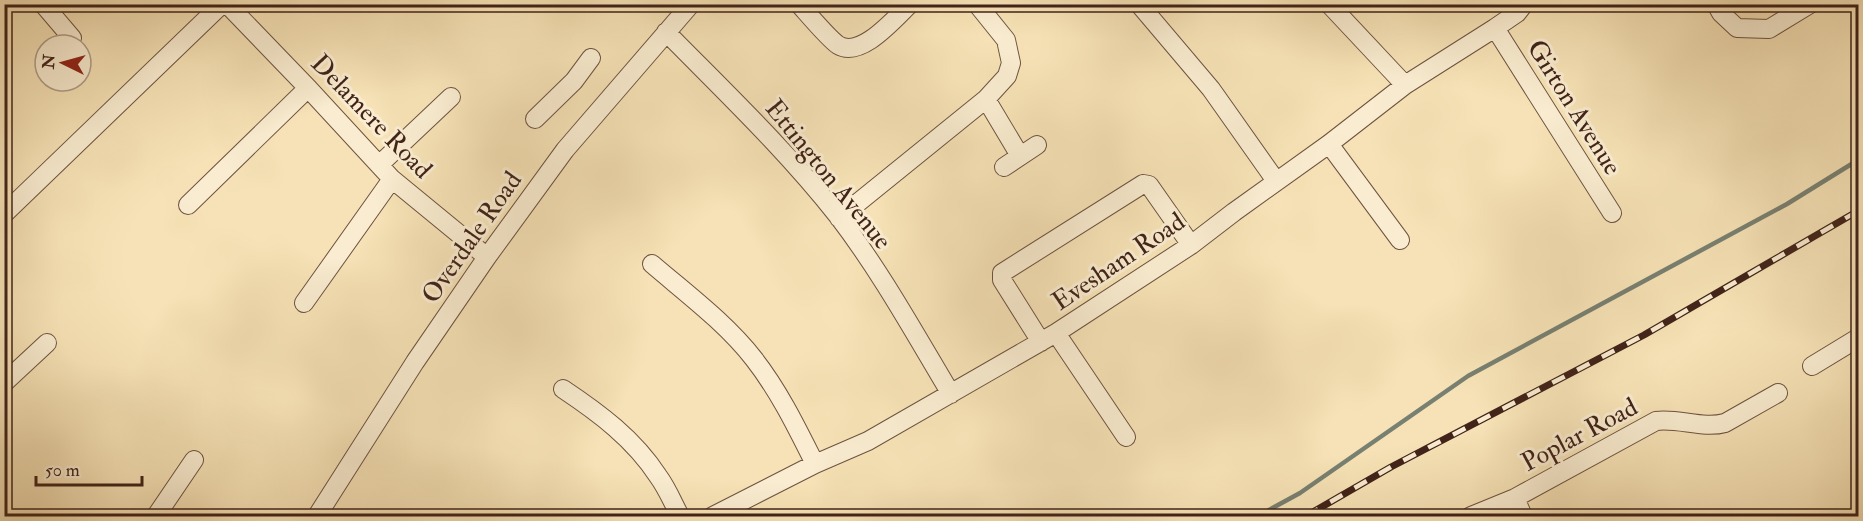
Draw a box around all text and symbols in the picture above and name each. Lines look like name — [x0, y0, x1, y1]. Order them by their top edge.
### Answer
north arrow — [33, 33, 93, 93]
street label: Girton Avenue — [1520, 34, 1628, 181]
street label: Delamere Road — [304, 48, 439, 186]
text: N — [38, 53, 60, 71]
street label: Ettington Avenue — [758, 93, 899, 256]
street label: Overdale Road — [415, 165, 529, 310]
street label: Evesham Road — [1046, 206, 1191, 318]
street label: Poplar Road — [1516, 391, 1644, 480]
scale bar — [36, 449, 142, 487]
text: 50 m — [45, 459, 80, 482]

